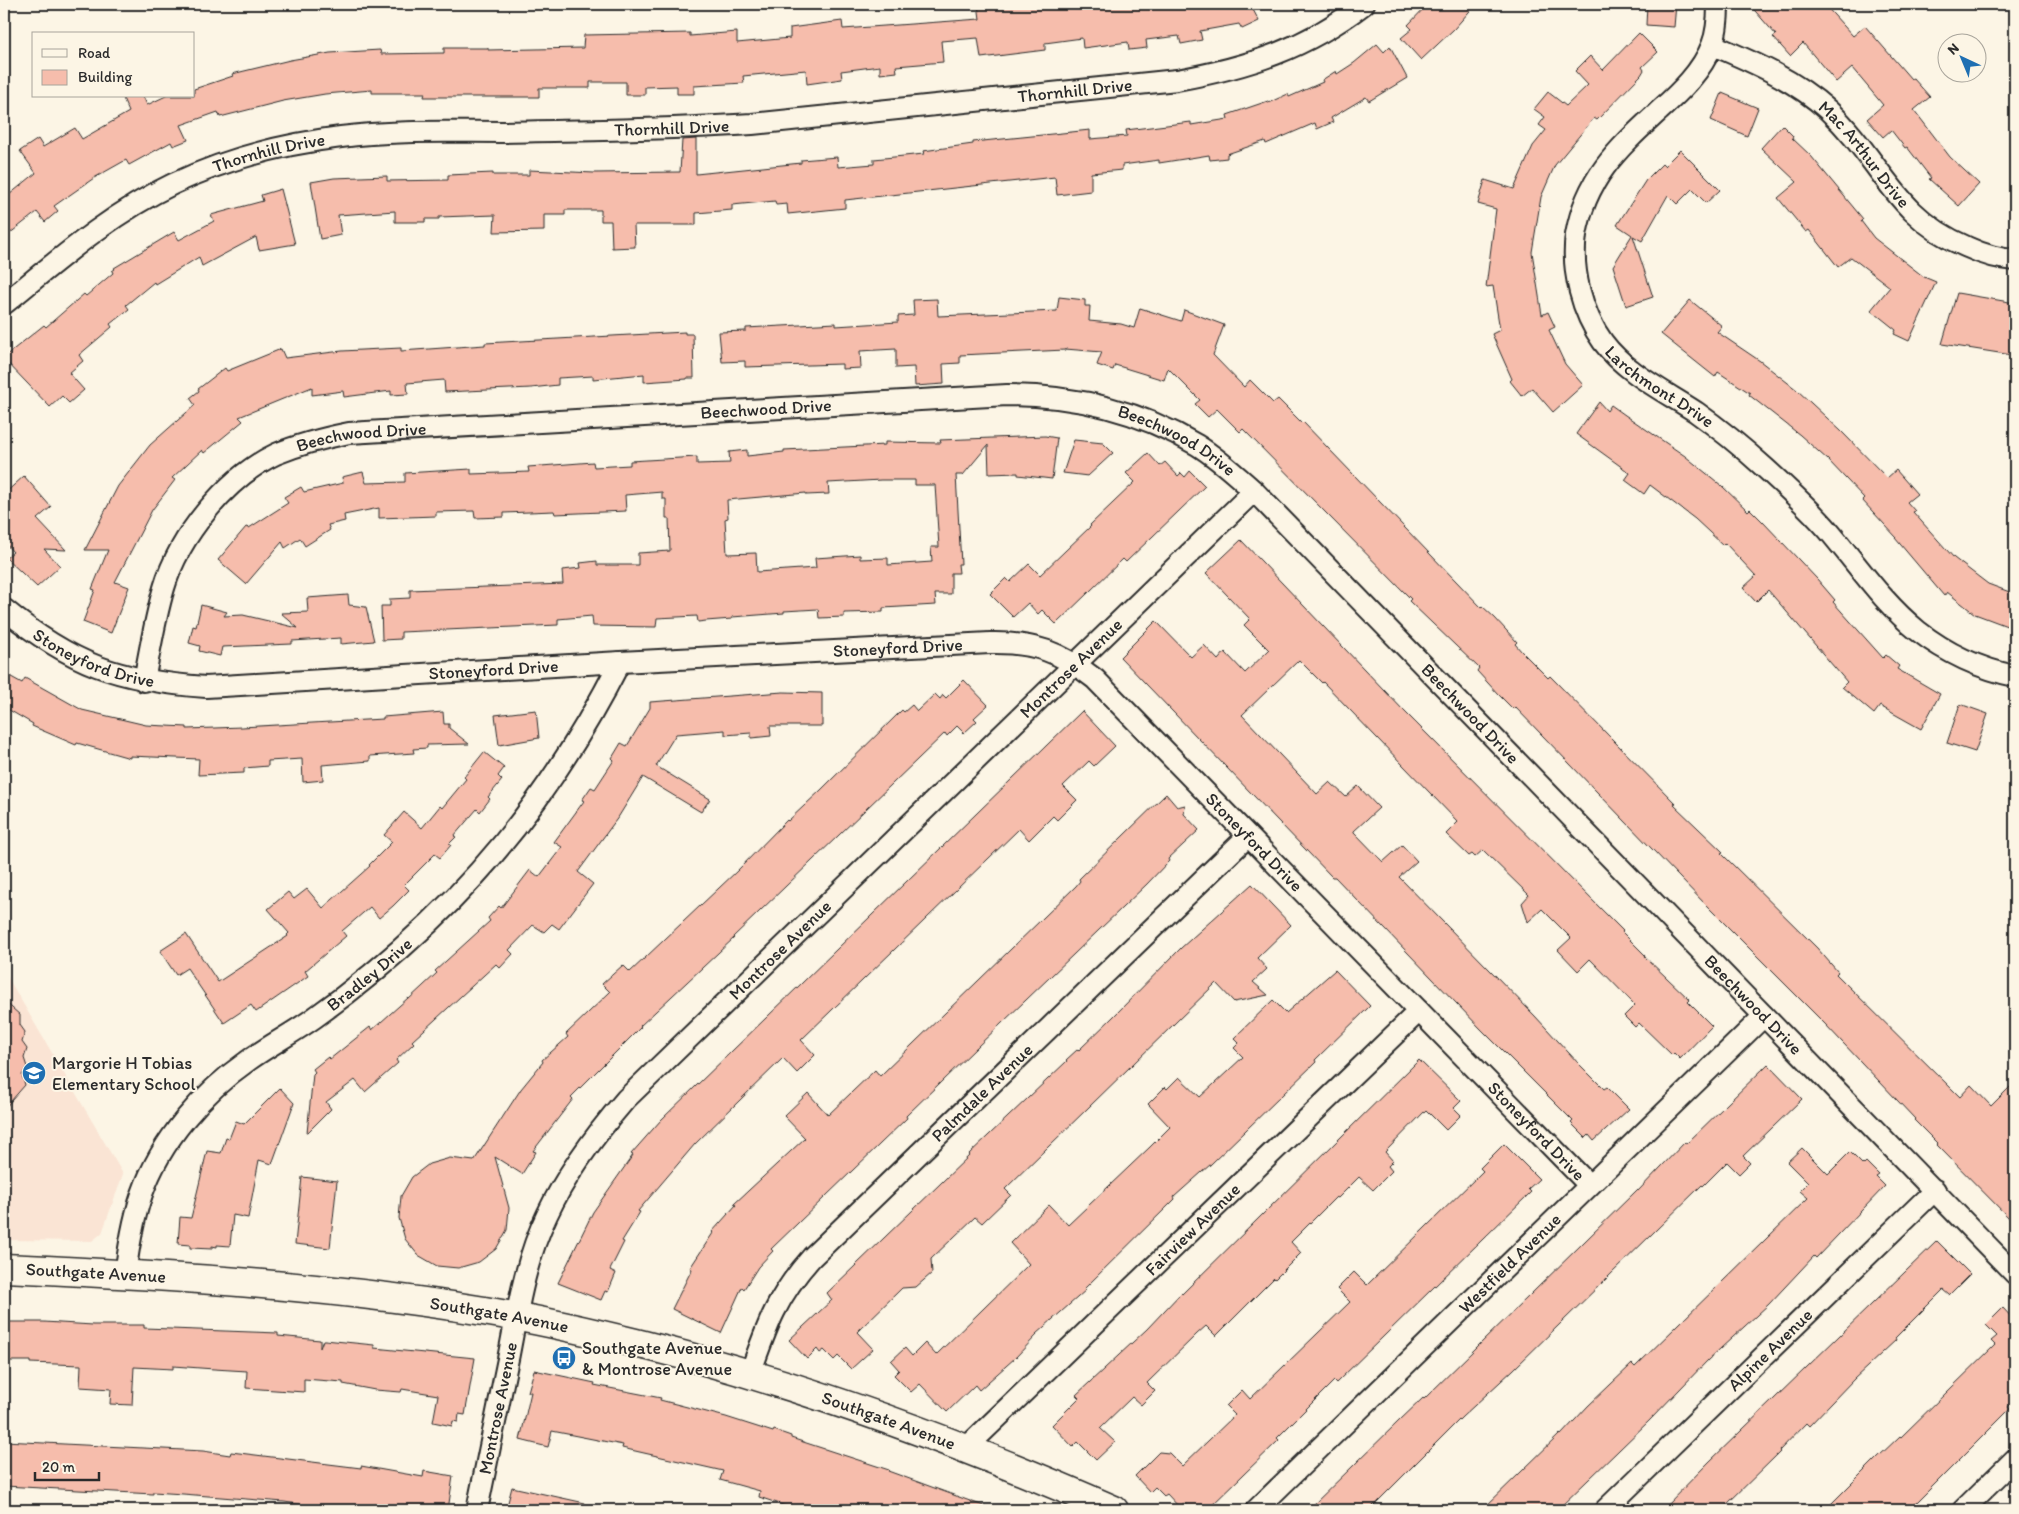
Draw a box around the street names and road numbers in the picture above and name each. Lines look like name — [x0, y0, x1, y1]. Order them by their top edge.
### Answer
street label: Thornhill Drive — [1016, 74, 1133, 107]
street label: Mac Arthur Drive — [1814, 96, 1915, 212]
street label: Thornhill Drive — [614, 115, 730, 141]
street label: Thornhill Drive — [210, 128, 326, 178]
street label: Larchmont Drive — [1600, 341, 1719, 433]
street label: Beechwood Drive — [700, 394, 832, 424]
street label: Beechwood Drive — [1115, 400, 1240, 481]
street label: Beechwood Drive — [293, 418, 427, 457]
street label: Montrose Avenue — [1015, 613, 1127, 723]
street label: Stoneyford Drive — [29, 624, 156, 692]
street label: Stoneyford Drive — [832, 633, 963, 662]
street label: Stoneyford Drive — [428, 655, 559, 685]
street label: Beechwood Drive — [1417, 659, 1524, 768]
street label: Stoneyford Drive — [1201, 788, 1308, 896]
street label: Montrose Avenue — [724, 895, 836, 1005]
street label: Bradley Drive — [322, 933, 417, 1016]
street label: Beechwood Drive — [1700, 950, 1807, 1060]
street label: Palmdale Avenue — [927, 1039, 1037, 1147]
street label: Stoneyford Drive — [1483, 1077, 1590, 1185]
street label: Fairview Avenue — [1140, 1178, 1245, 1280]
street label: Westfield Avenue — [1454, 1208, 1566, 1318]
street label: Southgate Avenue — [25, 1258, 167, 1288]
street label: Southgate Avenue — [429, 1292, 571, 1338]
street label: Alpine Avenue — [1723, 1304, 1817, 1396]
street label: Montrose Avenue — [474, 1340, 522, 1476]
street label: Southgate Avenue — [819, 1386, 959, 1455]

